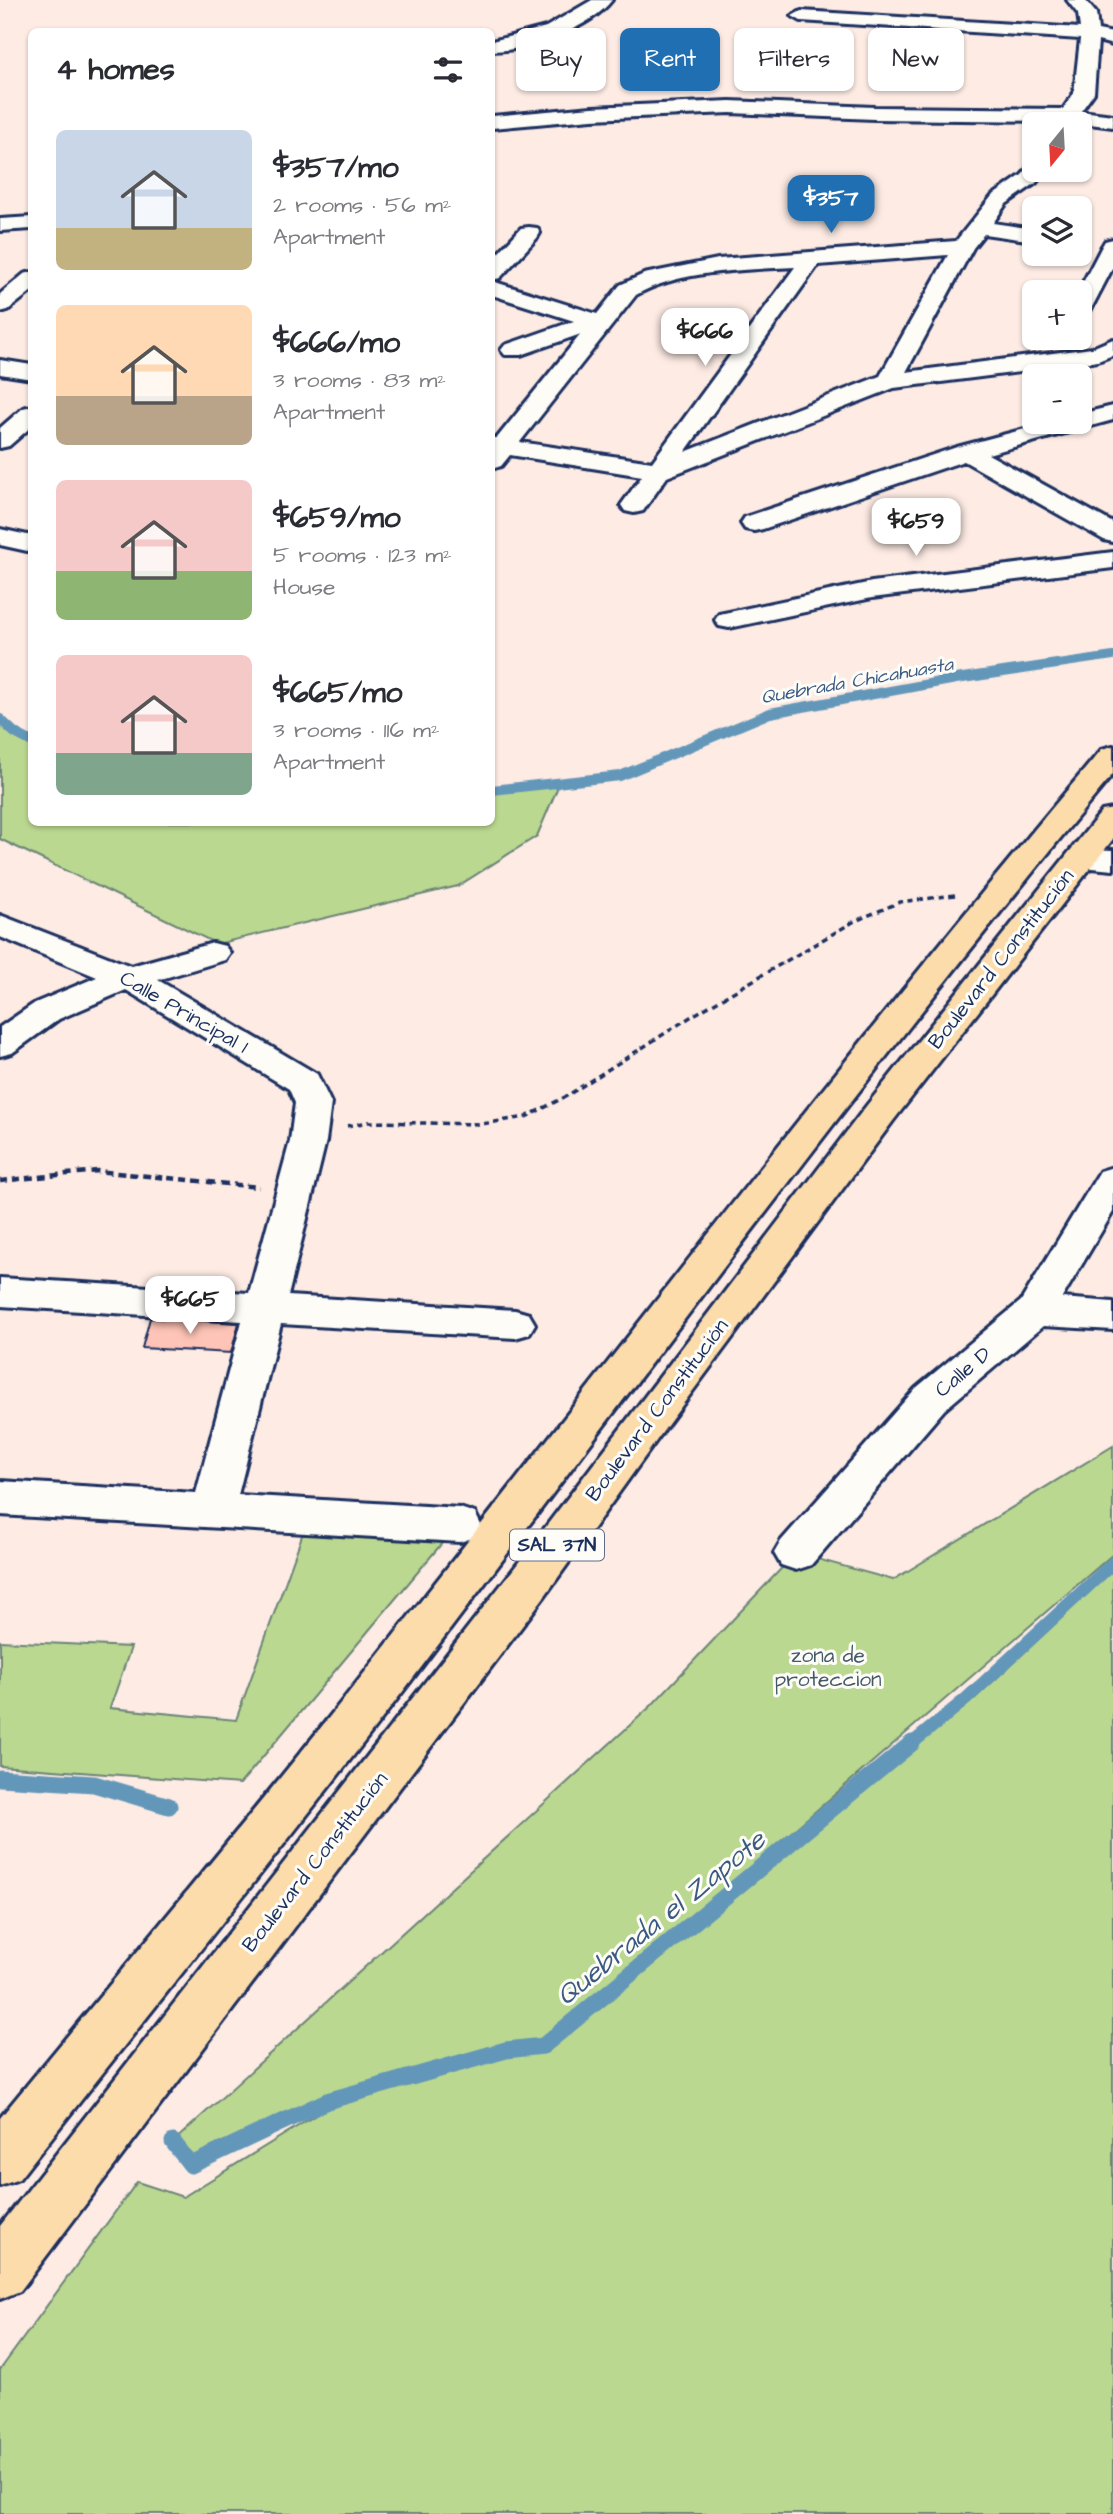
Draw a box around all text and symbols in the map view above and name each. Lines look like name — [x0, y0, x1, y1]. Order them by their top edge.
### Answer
chip: Buy — [516, 28, 606, 91]
chip: Rent — [620, 28, 720, 91]
chip: Filters — [734, 28, 854, 91]
chip: New — [868, 28, 964, 91]
text: 4 homes — [56, 49, 175, 91]
icon: filters — [429, 51, 467, 89]
north arrow — [1022, 112, 1092, 182]
map controls — [1022, 112, 1092, 434]
text: $357/mo — [273, 147, 399, 189]
icon: home — [112, 158, 196, 242]
pin: $357 — [790, 176, 872, 235]
text: $357 — [804, 182, 858, 214]
text: 2 rooms · 56 m² — [273, 189, 451, 221]
button: layers — [1022, 196, 1092, 266]
text: Apartment — [273, 221, 385, 253]
button: + — [1022, 280, 1092, 350]
pin: $666 — [664, 308, 746, 368]
text: $666 — [677, 315, 733, 347]
text: $666/mo — [273, 322, 400, 364]
icon: home — [112, 333, 196, 417]
text: 3 rooms · 83 m² — [273, 364, 446, 396]
button: − — [1022, 364, 1092, 434]
text: Apartment — [273, 396, 385, 428]
text: $659/mo — [273, 497, 401, 539]
pin: $659 — [875, 498, 957, 558]
text: $659 — [888, 505, 944, 537]
icon: home — [112, 508, 196, 592]
text: 5 rooms · 123 m² — [273, 539, 452, 571]
text: House — [273, 571, 336, 603]
water label: Quebrada Chicahuasta — [759, 651, 956, 711]
text: $665/mo — [273, 672, 402, 714]
icon: home — [112, 683, 196, 767]
text: 3 rooms · 116 m² — [273, 714, 440, 746]
text: Apartment — [273, 746, 385, 778]
street label: Boulevard Constitución — [921, 863, 1081, 1055]
street label: Calle Principal 1 — [114, 963, 254, 1062]
pin: $665 — [149, 1276, 231, 1336]
text: $665 — [161, 1283, 219, 1315]
street label: Boulevard Constitución — [579, 1313, 735, 1507]
street label: Calle D — [929, 1340, 998, 1404]
road number: SAL 37N — [510, 1530, 604, 1560]
park label: zona de proteccion — [774, 1641, 882, 1695]
street label: Boulevard Constitución — [235, 1766, 395, 1958]
water label: Quebrada el Zapote — [548, 1820, 775, 2015]

